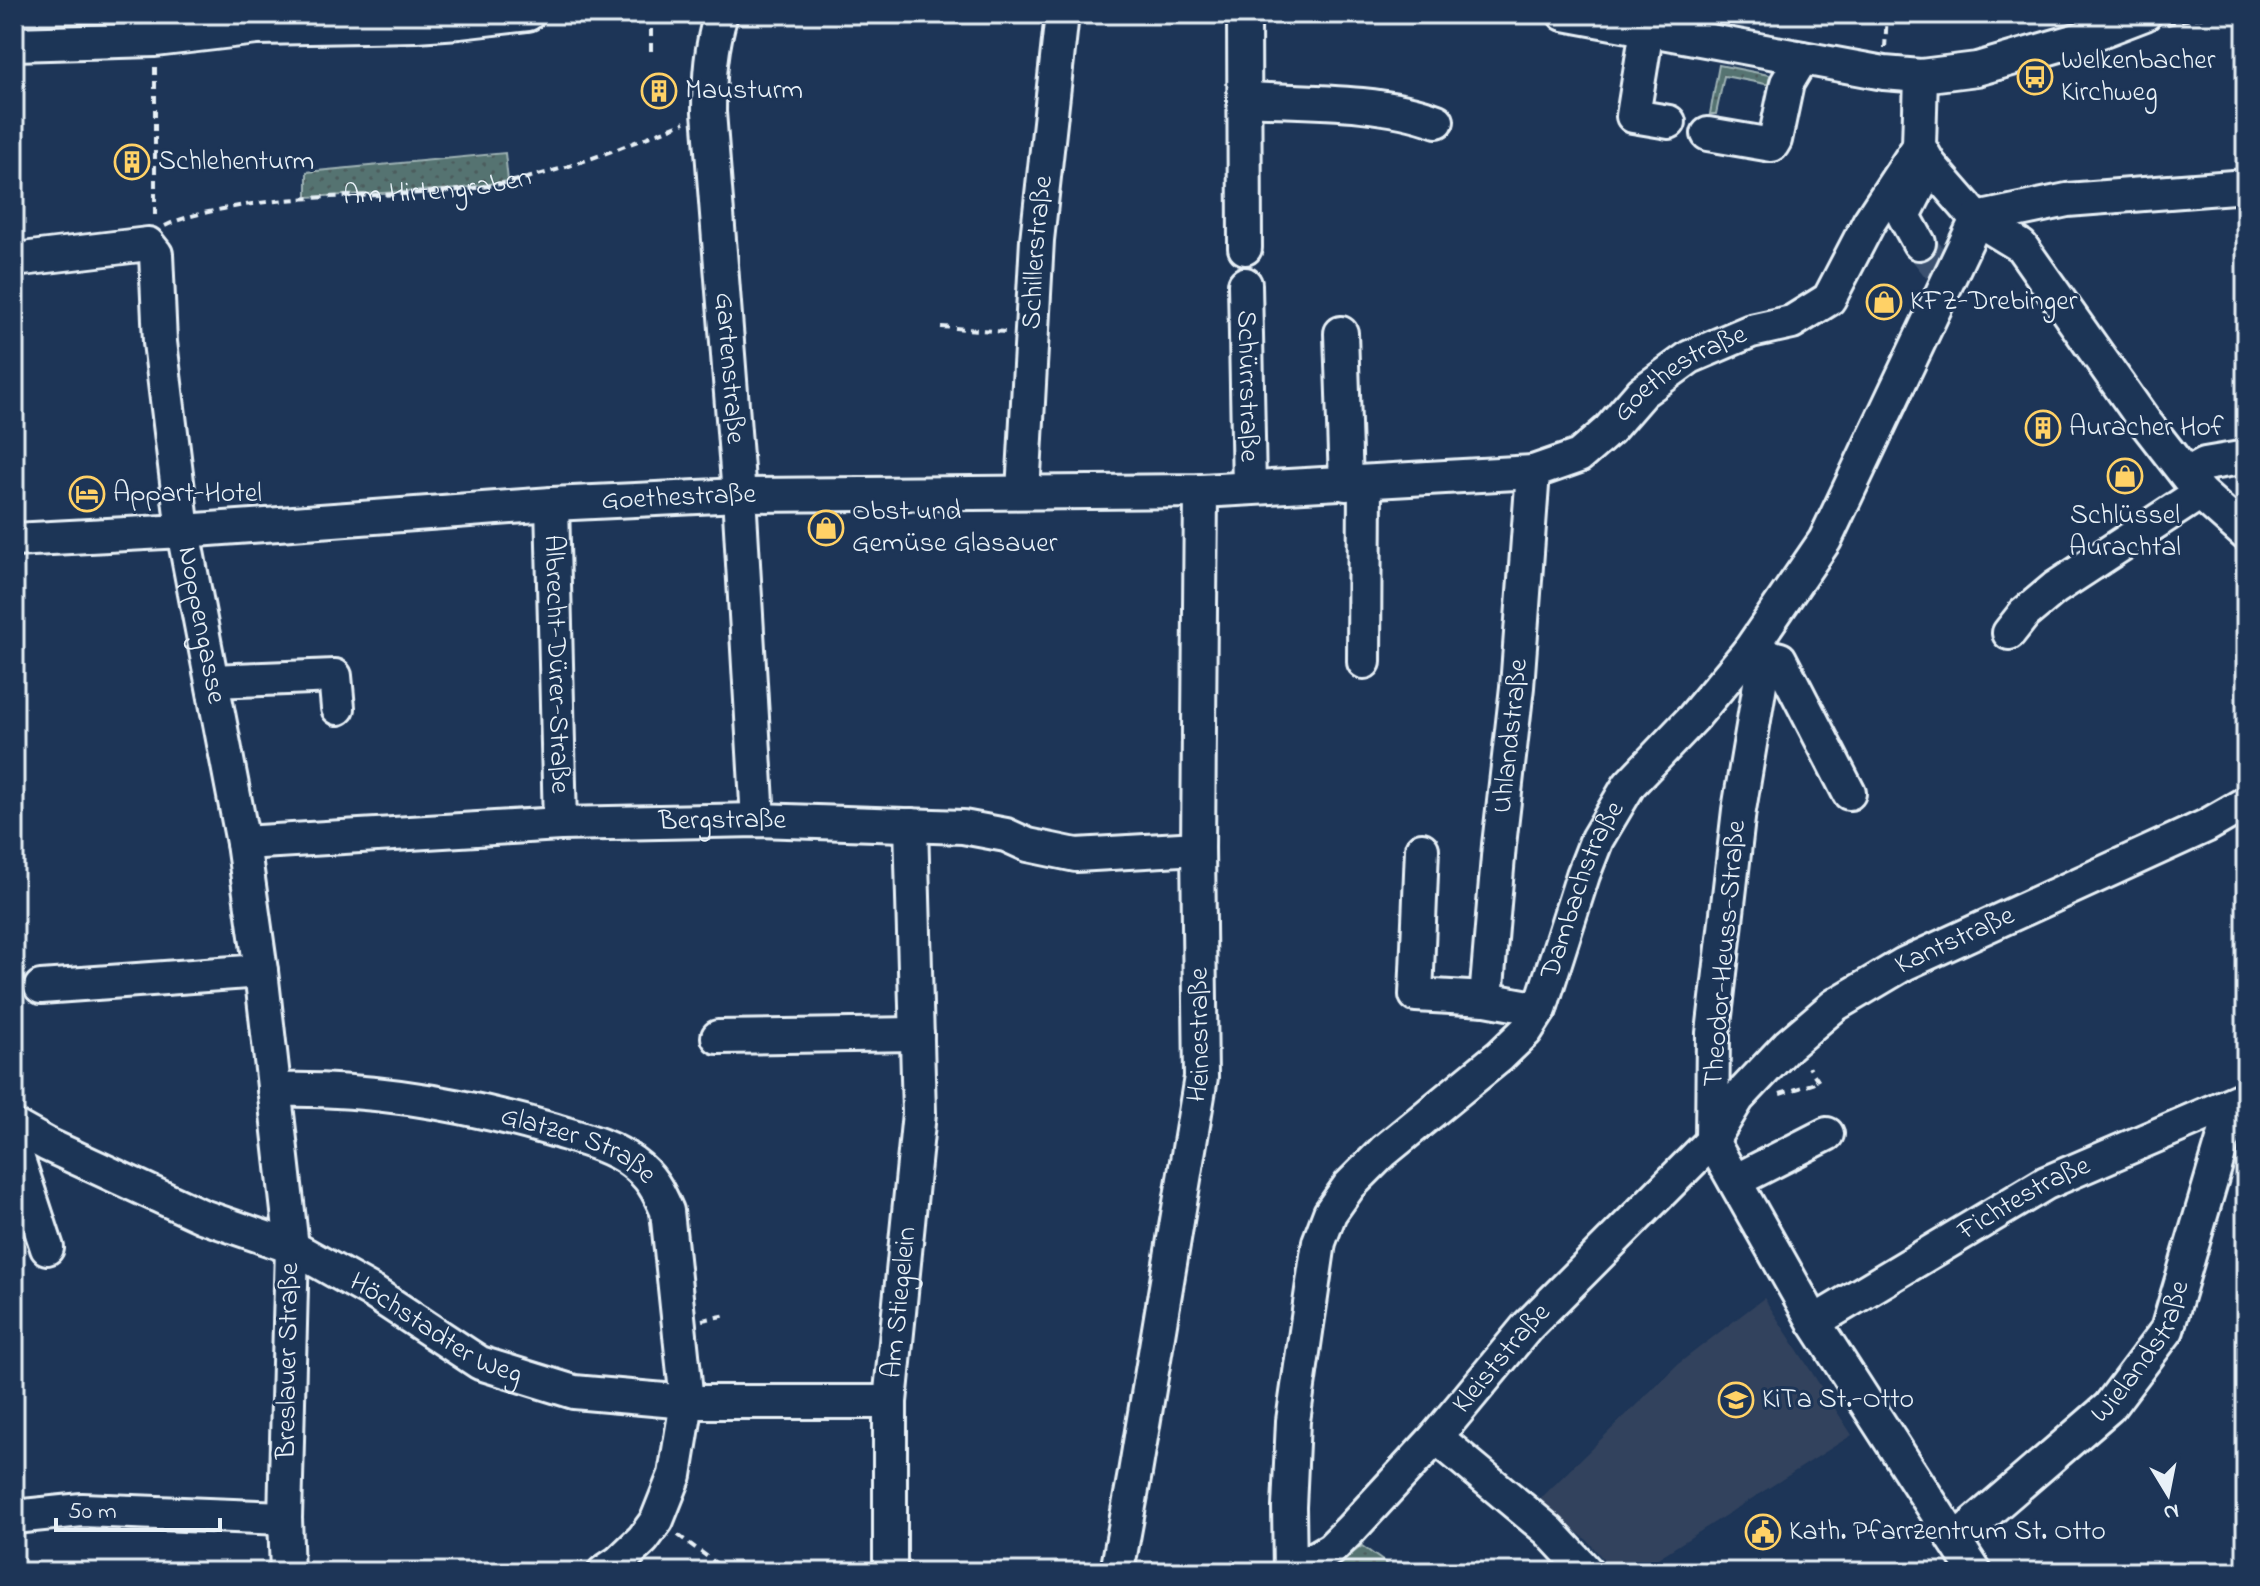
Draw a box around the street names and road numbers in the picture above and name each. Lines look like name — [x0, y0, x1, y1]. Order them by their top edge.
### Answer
street label: Am Hirtengraben — [342, 157, 536, 217]
street label: Schillerstraße — [1012, 173, 1065, 330]
street label: Gartenstraße — [703, 291, 755, 446]
street label: Schürrstraße — [1225, 310, 1269, 463]
street label: Goethestraße — [1604, 314, 1754, 432]
street label: Goethestraße — [600, 474, 757, 522]
street label: Albrecht-Dürer-Straße — [532, 534, 580, 794]
street label: Noppengasse — [166, 543, 236, 707]
street label: Uhlandstraße — [1482, 657, 1540, 816]
street label: Dambachstraße — [1530, 793, 1636, 985]
street label: Bergstraße — [657, 799, 787, 843]
street label: Theodor-Heuss-Straße — [1694, 818, 1758, 1089]
street label: Kantstraße — [1887, 896, 2022, 985]
street label: Heinestraße — [1177, 967, 1222, 1106]
street label: Glatzer Straße — [496, 1096, 666, 1194]
street label: Fichtestraße — [1949, 1146, 2097, 1252]
street label: Am Stiegelein — [872, 1225, 928, 1380]
street label: Breslauer Straße — [267, 1262, 311, 1461]
street label: Höchstadter Weg — [342, 1263, 527, 1395]
street label: Wielandstraße — [2082, 1275, 2201, 1434]
street label: Kleiststraße — [1443, 1293, 1561, 1423]

